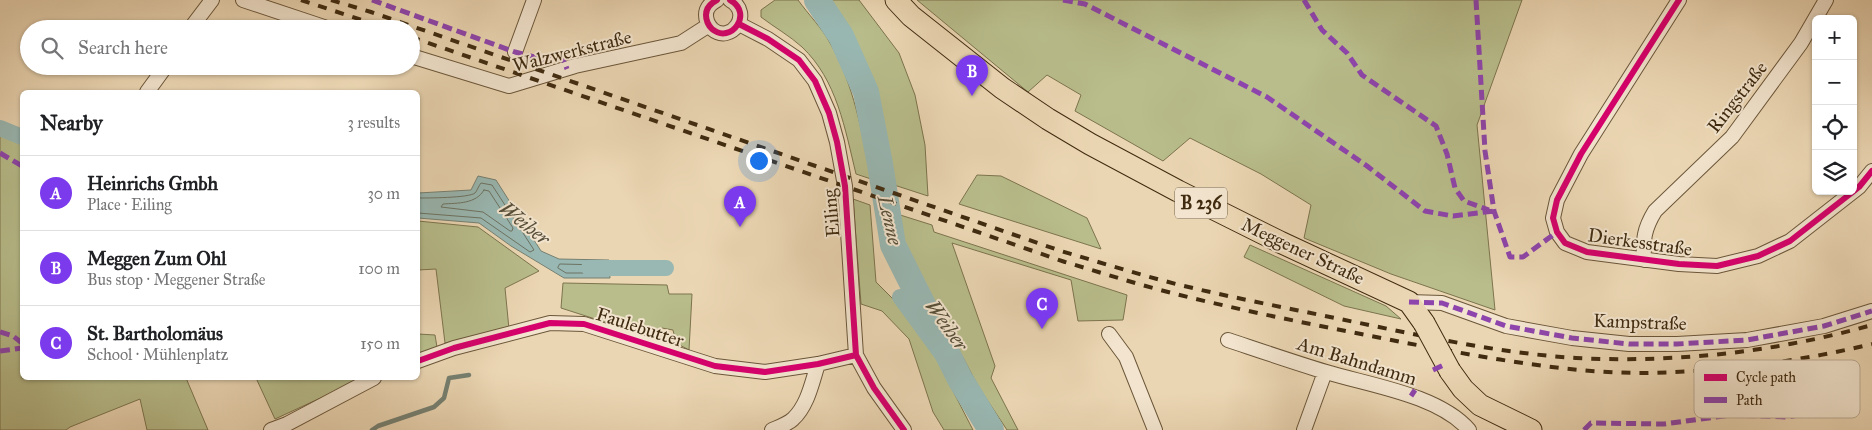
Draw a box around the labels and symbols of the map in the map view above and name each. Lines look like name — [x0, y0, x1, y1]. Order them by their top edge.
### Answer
street label: Walzwerkstraße — [510, 25, 634, 77]
pin: B — [956, 55, 988, 96]
street label: Ringstraße — [1702, 57, 1773, 138]
your location — [746, 148, 772, 174]
pin: A — [724, 186, 756, 227]
street label: Eiling — [817, 188, 846, 238]
road number: B 236 — [1175, 188, 1227, 218]
water label: Lenne — [872, 192, 907, 248]
water label: Weiher — [495, 196, 556, 251]
street label: Meggener Straße — [1237, 212, 1368, 290]
street label: Dierkesstraße — [1586, 223, 1694, 261]
pin: C — [1026, 288, 1058, 329]
water label: Weiher — [920, 295, 975, 357]
street label: Faulebutter — [593, 302, 688, 352]
street label: Kampstraße — [1593, 309, 1687, 335]
street label: Am Bahndamm — [1293, 332, 1420, 390]
legend — [1694, 360, 1860, 418]
text: Cycle path — [1736, 369, 1796, 386]
text: Path — [1736, 392, 1763, 409]

